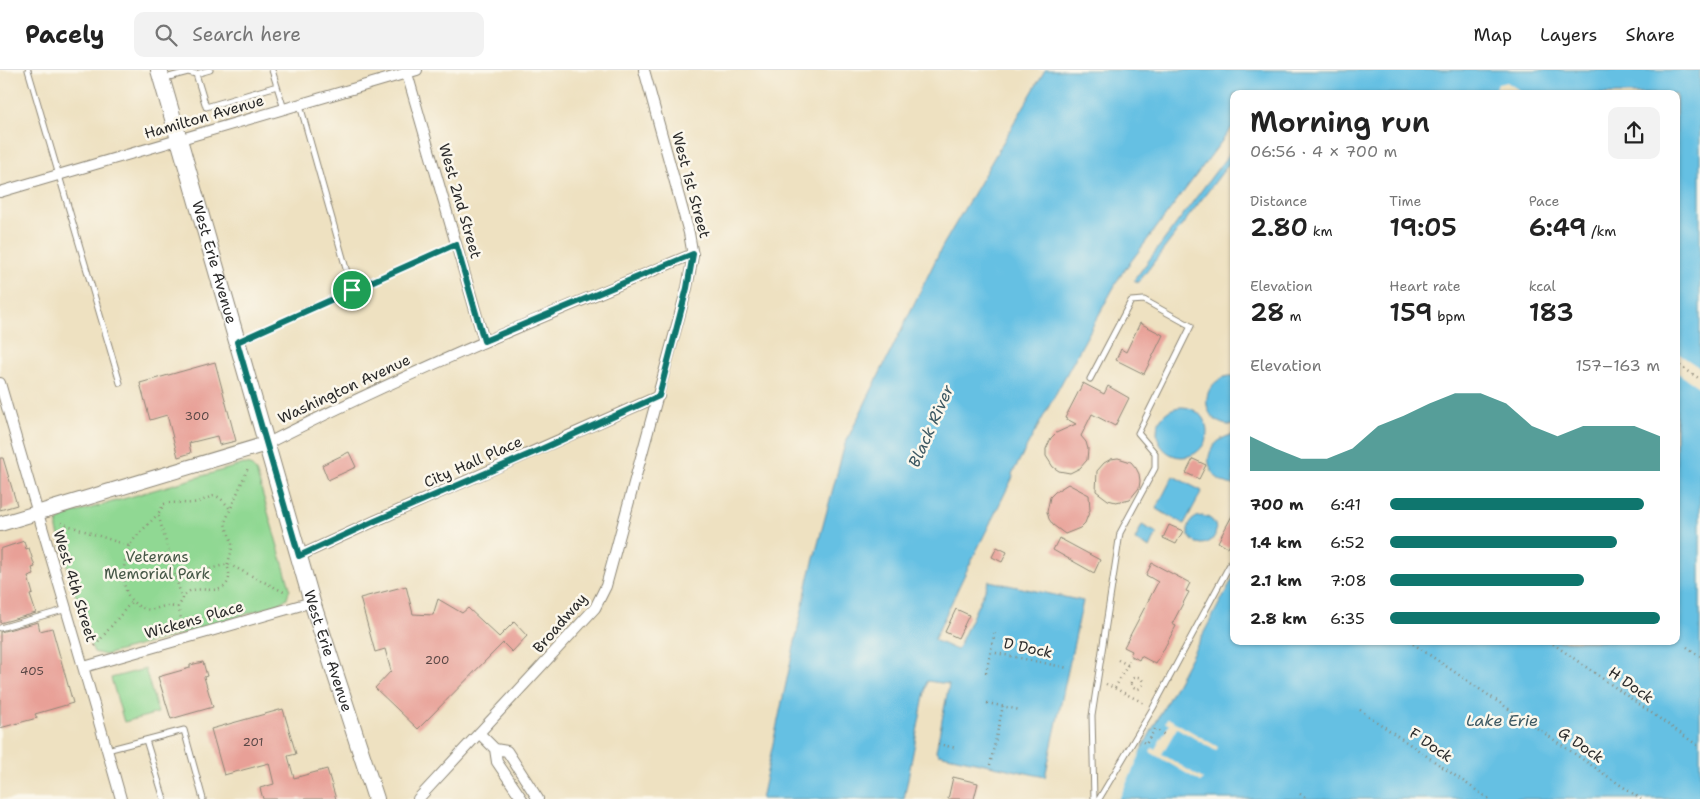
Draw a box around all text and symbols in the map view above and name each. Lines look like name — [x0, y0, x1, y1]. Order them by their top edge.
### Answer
search box — [134, 12, 484, 57]
text: Pacely — [25, 19, 104, 51]
icon: search — [152, 21, 180, 49]
text: Search here — [192, 22, 301, 47]
text: Map — [1474, 23, 1512, 47]
text: Layers — [1540, 23, 1597, 47]
text: Share — [1625, 23, 1675, 47]
street label: Hamilton Avenue — [142, 90, 266, 144]
text: Morning run — [1250, 103, 1430, 141]
button: share — [1608, 107, 1660, 159]
street label: West 1st Street — [667, 130, 715, 240]
street label: West 2nd Street — [434, 141, 486, 261]
text: 06:56 · 4 × 700 m — [1250, 141, 1397, 162]
text: Distance — [1250, 192, 1307, 210]
text: Time — [1389, 192, 1421, 210]
text: Pace — [1529, 192, 1559, 210]
street label: West Erie Avenue — [187, 198, 241, 326]
text: 2.80 — [1250, 210, 1308, 244]
text: 19:05 — [1389, 210, 1457, 244]
text: 6:49 — [1529, 210, 1587, 244]
text: km — [1308, 222, 1333, 240]
text: /km — [1587, 222, 1616, 240]
pin — [331, 269, 373, 311]
icon: arrive — [338, 276, 366, 304]
text: Elevation — [1250, 277, 1313, 295]
text: Heart rate — [1389, 277, 1461, 295]
text: kcal — [1529, 277, 1556, 295]
text: 28 — [1250, 295, 1285, 329]
text: 159 — [1389, 295, 1432, 329]
text: 183 — [1529, 295, 1574, 329]
text: m — [1285, 307, 1301, 325]
text: bpm — [1432, 307, 1465, 325]
street label: Washington Avenue — [275, 350, 413, 428]
text: Elevation — [1250, 355, 1322, 376]
text: 157–163 m — [1575, 355, 1660, 376]
water label: Black River — [903, 381, 959, 470]
house number: 300 — [185, 408, 209, 424]
street label: City Hall Place — [421, 431, 525, 493]
text: 700 m — [1250, 494, 1304, 515]
text: 6:41 — [1330, 494, 1361, 515]
street label: West 4th Street — [48, 527, 102, 645]
text: 1.4 km — [1250, 532, 1302, 553]
text: 6:52 — [1330, 532, 1365, 553]
park label: Veterans Memorial Park — [104, 547, 210, 584]
text: 2.1 km — [1250, 570, 1302, 591]
text: 7:08 — [1330, 570, 1367, 591]
street label: West Erie Avenue — [299, 588, 357, 714]
street label: Broadway — [528, 589, 592, 657]
street label: Wickens Place — [142, 596, 246, 644]
text: 2.8 km — [1250, 608, 1307, 629]
text: 6:35 — [1330, 608, 1365, 629]
street label: D Dock — [1002, 633, 1054, 663]
house number: 200 — [425, 652, 449, 668]
street label: H Dock — [1604, 662, 1658, 708]
house number: 405 — [20, 663, 44, 679]
water label: Lake Erie — [1466, 710, 1538, 731]
street label: G Dock — [1554, 722, 1608, 768]
street label: F Dock — [1405, 723, 1457, 767]
house number: 201 — [242, 734, 264, 750]

